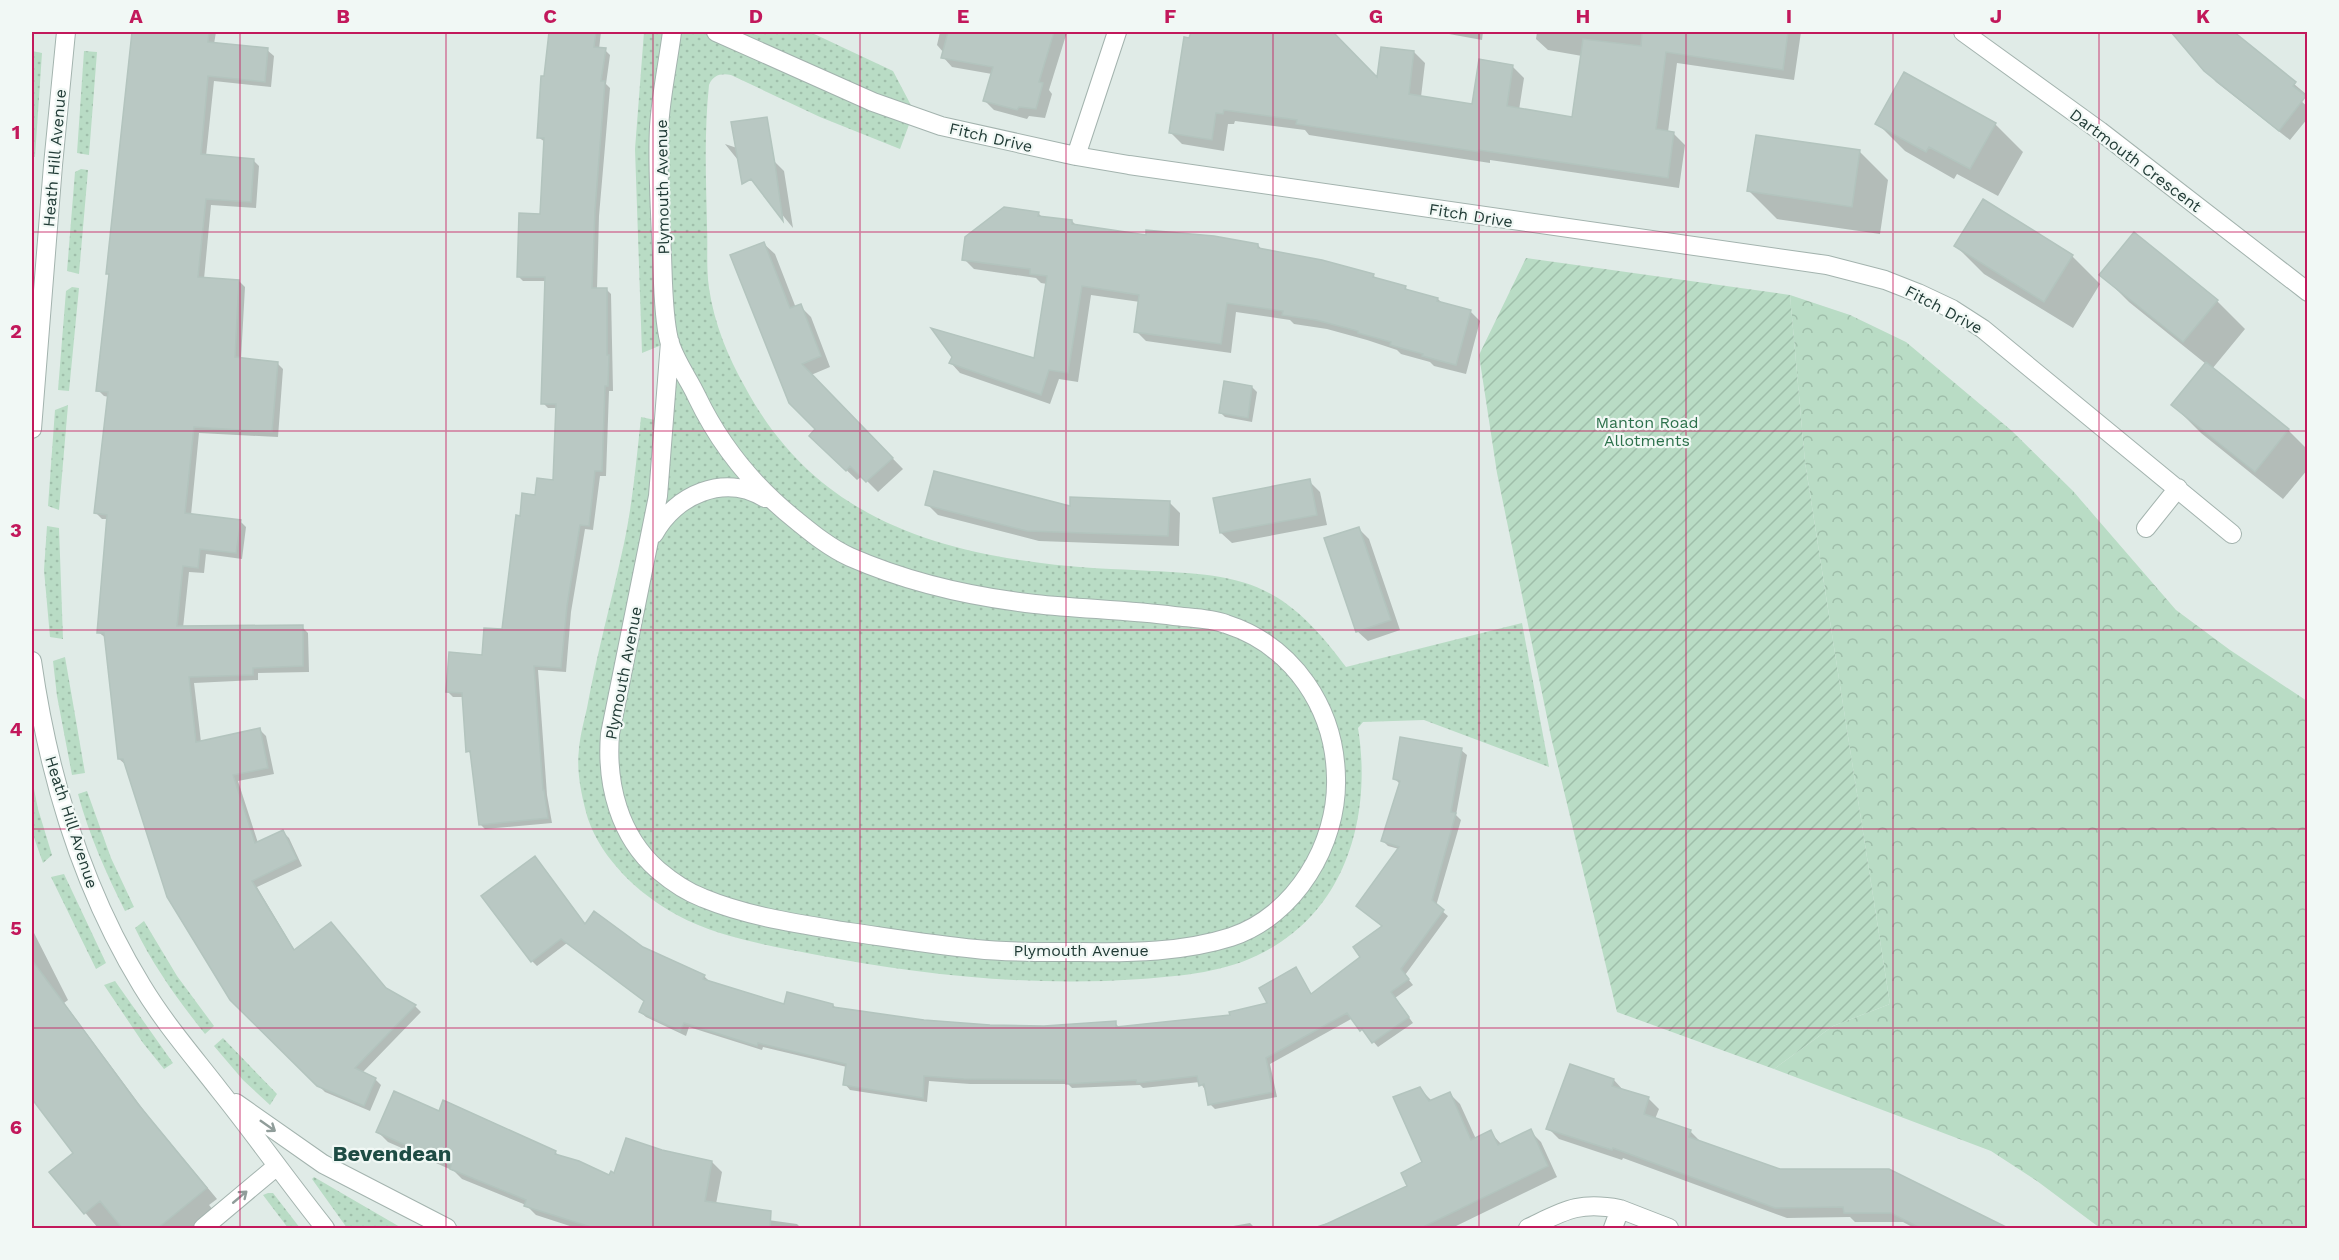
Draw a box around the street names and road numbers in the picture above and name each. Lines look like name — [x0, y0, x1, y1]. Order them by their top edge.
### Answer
street label: Heath Hill Avenue — [39, 88, 70, 228]
street label: Dartmouth Crescent — [2066, 105, 2205, 216]
street label: Plymouth Avenue — [652, 119, 673, 255]
street label: Fitch Drive — [947, 119, 1034, 156]
street label: Fitch Drive — [1428, 199, 1514, 232]
street label: Fitch Drive — [1902, 281, 1986, 338]
street label: Plymouth Avenue — [601, 605, 646, 741]
street label: Heath Hill Avenue — [41, 753, 102, 891]
street label: Plymouth Avenue — [1013, 941, 1149, 960]

